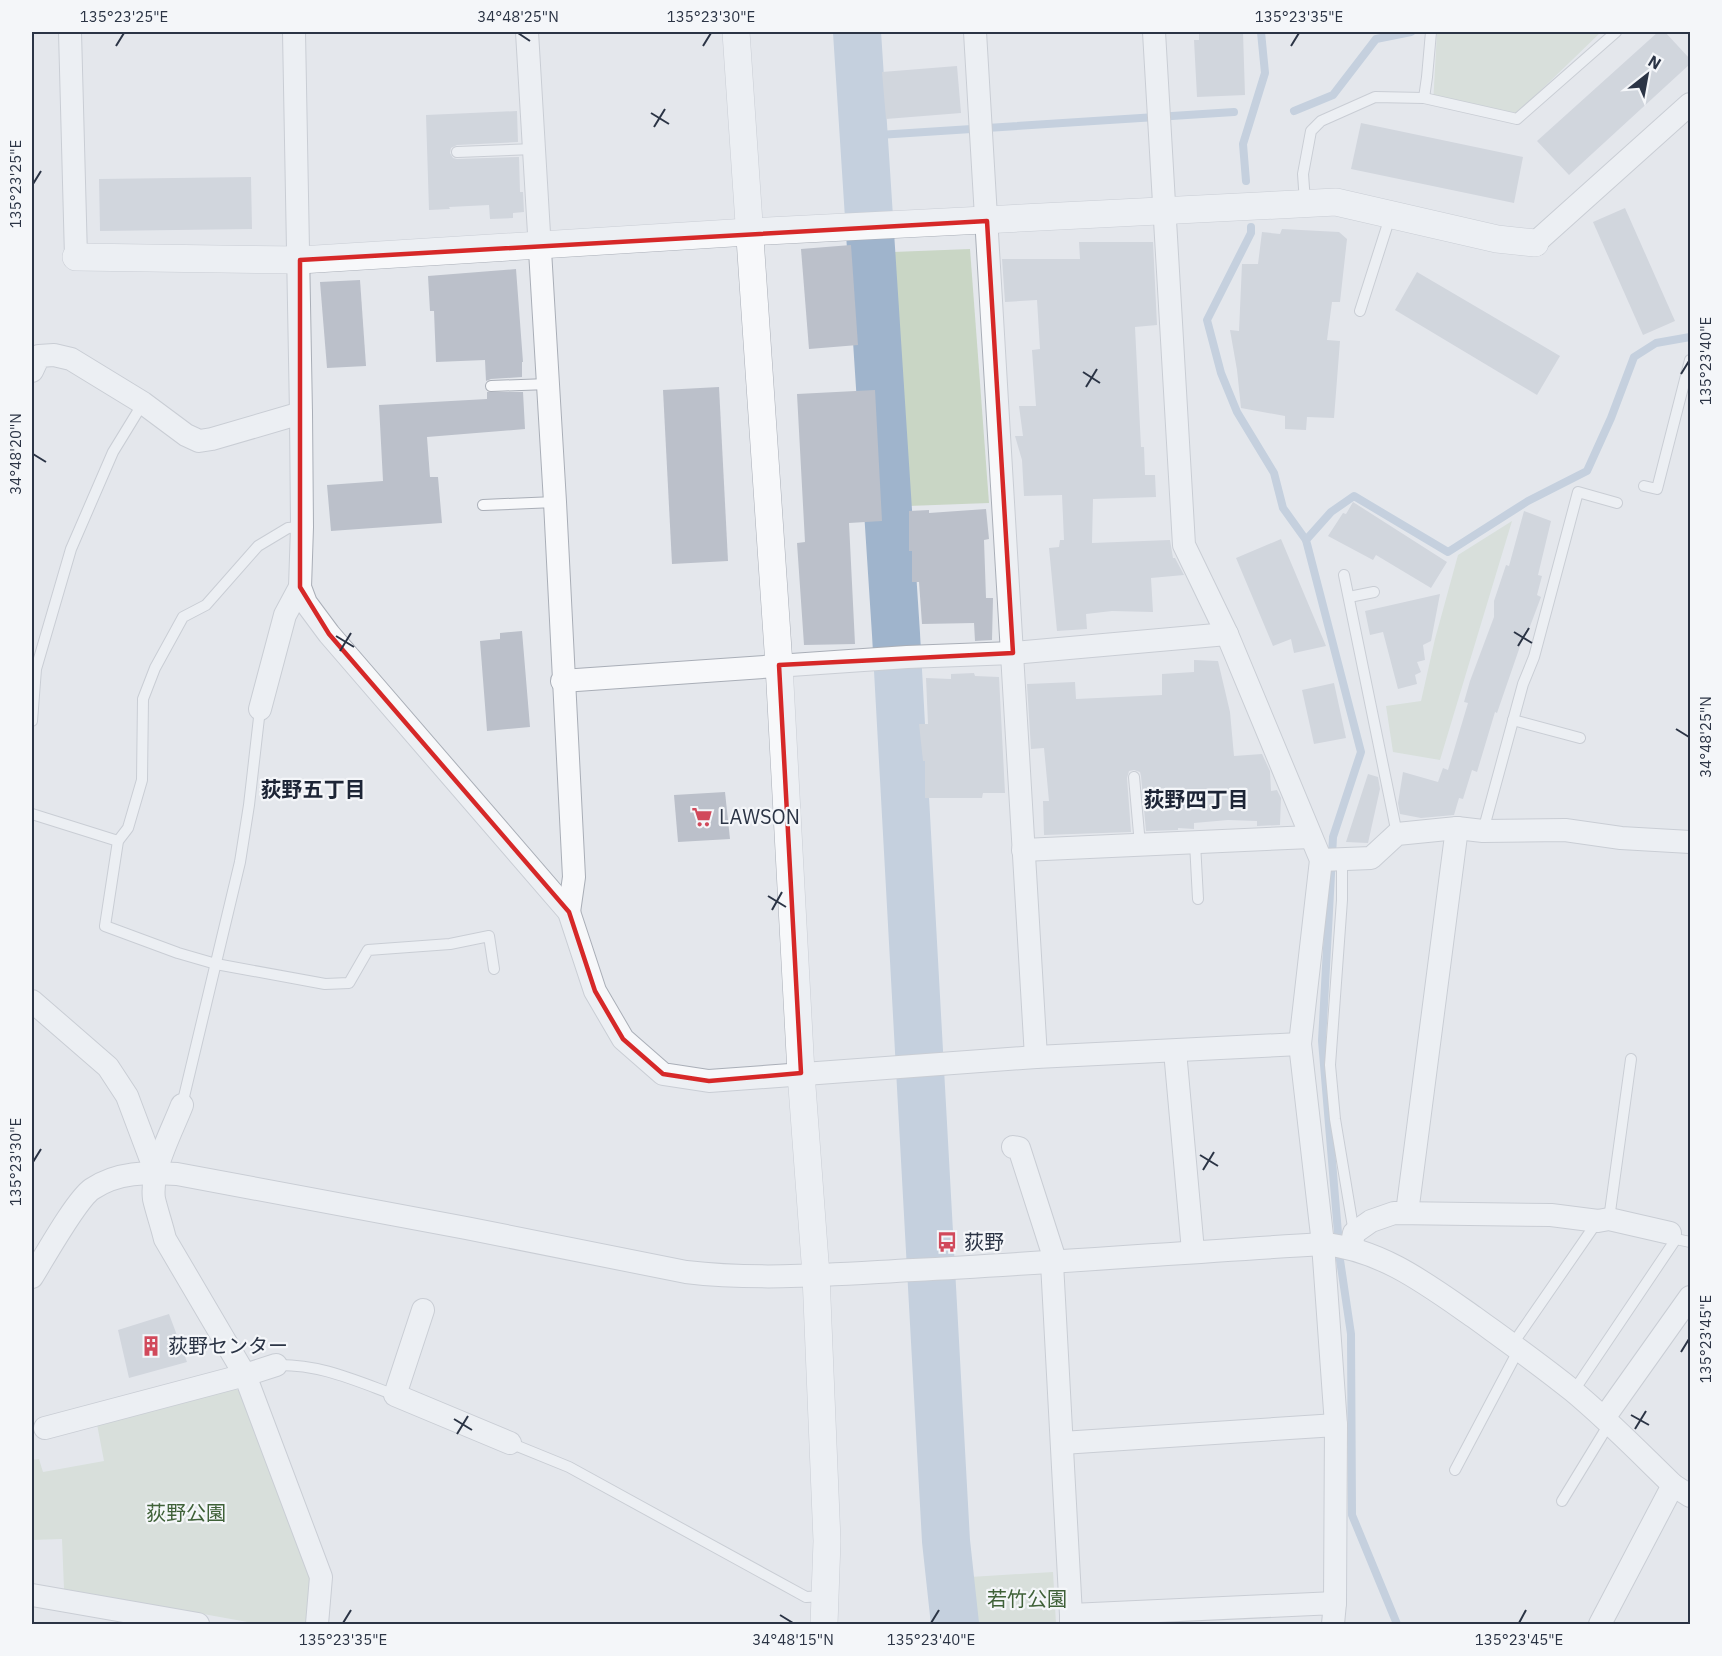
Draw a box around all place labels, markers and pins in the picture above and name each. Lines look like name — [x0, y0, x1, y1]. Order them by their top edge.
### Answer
place label: LAWSON — [719, 803, 800, 830]
supermarket icon: LAWSON — [690, 805, 714, 829]
place label: 荻野 — [964, 1228, 1004, 1255]
bus stop icon: 荻野 — [935, 1230, 959, 1254]
place label: 荻野センター — [168, 1332, 288, 1359]
building icon: 荻野センター — [139, 1334, 163, 1358]

